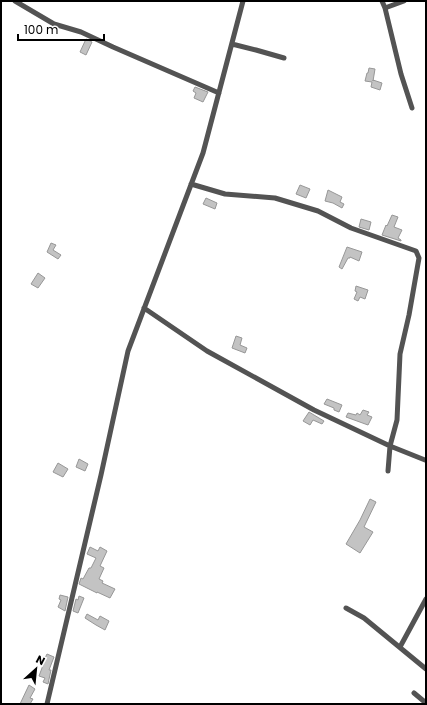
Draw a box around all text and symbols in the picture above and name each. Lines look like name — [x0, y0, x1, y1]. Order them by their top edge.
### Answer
scale bar — [18, 16, 104, 42]
text: 100 m — [24, 21, 58, 38]
north arrow — [16, 649, 56, 689]
text: N — [33, 651, 48, 669]

